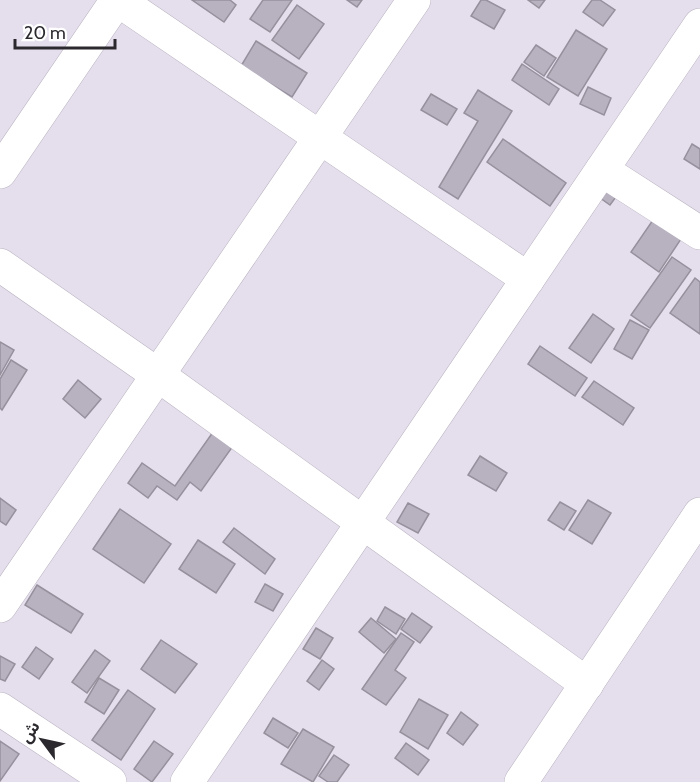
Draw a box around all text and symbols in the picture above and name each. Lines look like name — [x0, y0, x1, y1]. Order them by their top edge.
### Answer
scale bar — [15, 12, 116, 50]
text: 20 m — [24, 22, 66, 44]
north arrow — [12, 710, 72, 770]
text: ش — [16, 718, 44, 746]

